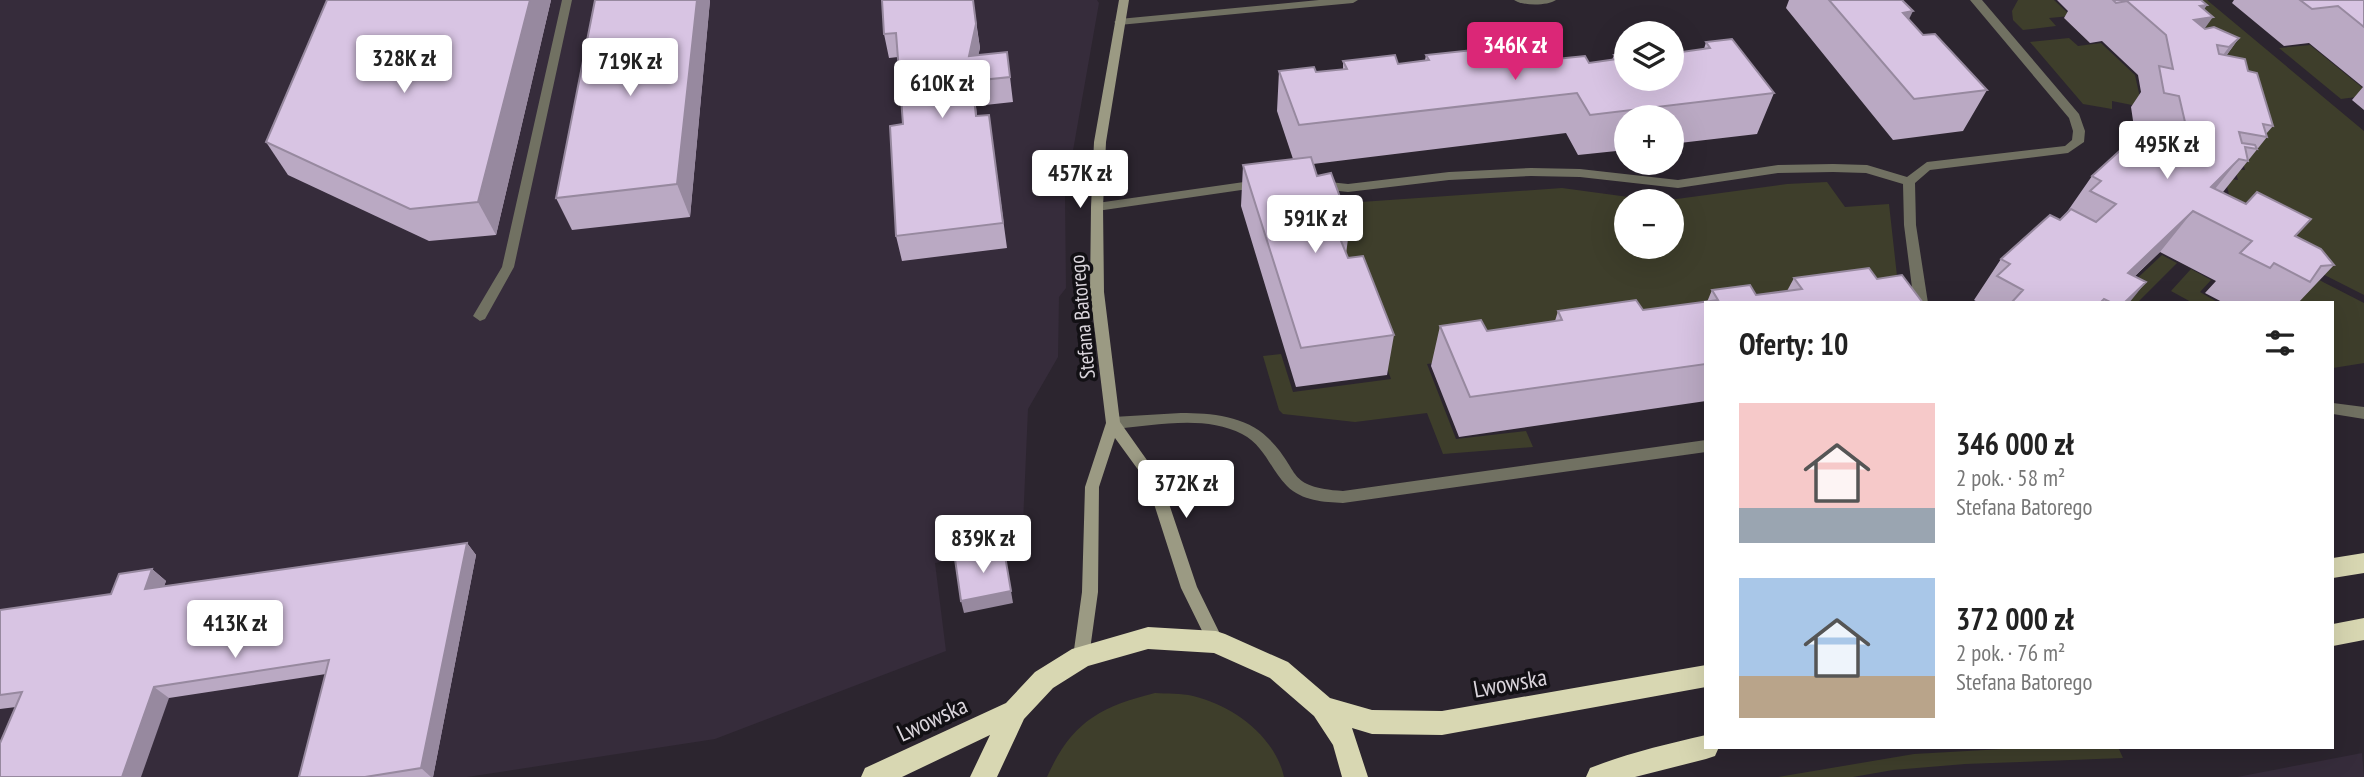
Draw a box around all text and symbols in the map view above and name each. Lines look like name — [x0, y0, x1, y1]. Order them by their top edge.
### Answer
map controls — [1614, 21, 1684, 259]
button: layers — [1614, 21, 1684, 91]
pin: 346K zł — [1450, 22, 1580, 82]
text: 346K zł — [1483, 30, 1547, 59]
pin: 328K zł — [339, 36, 469, 95]
pin: 719K zł — [565, 38, 695, 98]
text: 328K zł — [372, 43, 436, 72]
text: 719K zł — [598, 46, 662, 75]
pin: 610K zł — [877, 60, 1007, 120]
text: 610K zł — [910, 68, 974, 97]
button: + — [1614, 105, 1684, 175]
pin: 495K zł — [2102, 122, 2232, 181]
text: 495K zł — [2135, 129, 2199, 158]
pin: 457K zł — [1015, 150, 1145, 210]
text: 457K zł — [1048, 158, 1112, 187]
button: − — [1614, 189, 1684, 259]
pin: 591K zł — [1250, 196, 1380, 255]
text: 591K zł — [1283, 203, 1347, 232]
street label: Stefana Batorego — [1063, 254, 1101, 380]
text: Oferty: 10 — [1739, 324, 1848, 363]
icon: filters — [2261, 324, 2299, 362]
text: 346 000 zł — [1956, 424, 2074, 463]
icon: home — [1795, 431, 1879, 515]
pin: 372K zł — [1121, 461, 1251, 520]
text: 2 pok. · 58 m² — [1956, 463, 2065, 492]
text: 372K zł — [1154, 468, 1218, 497]
text: Stefana Batorego — [1956, 492, 2092, 521]
pin: 839K zł — [918, 516, 1048, 575]
text: 839K zł — [951, 523, 1015, 552]
text: 372 000 zł — [1956, 599, 2074, 638]
pin: 413K zł — [170, 600, 300, 660]
icon: home — [1795, 606, 1879, 690]
text: 413K zł — [203, 608, 267, 637]
text: 2 pok. · 76 m² — [1956, 638, 2065, 667]
street label: Lwowska — [1471, 661, 1549, 705]
text: Stefana Batorego — [1956, 667, 2092, 696]
street label: Lwowska — [892, 689, 972, 749]

